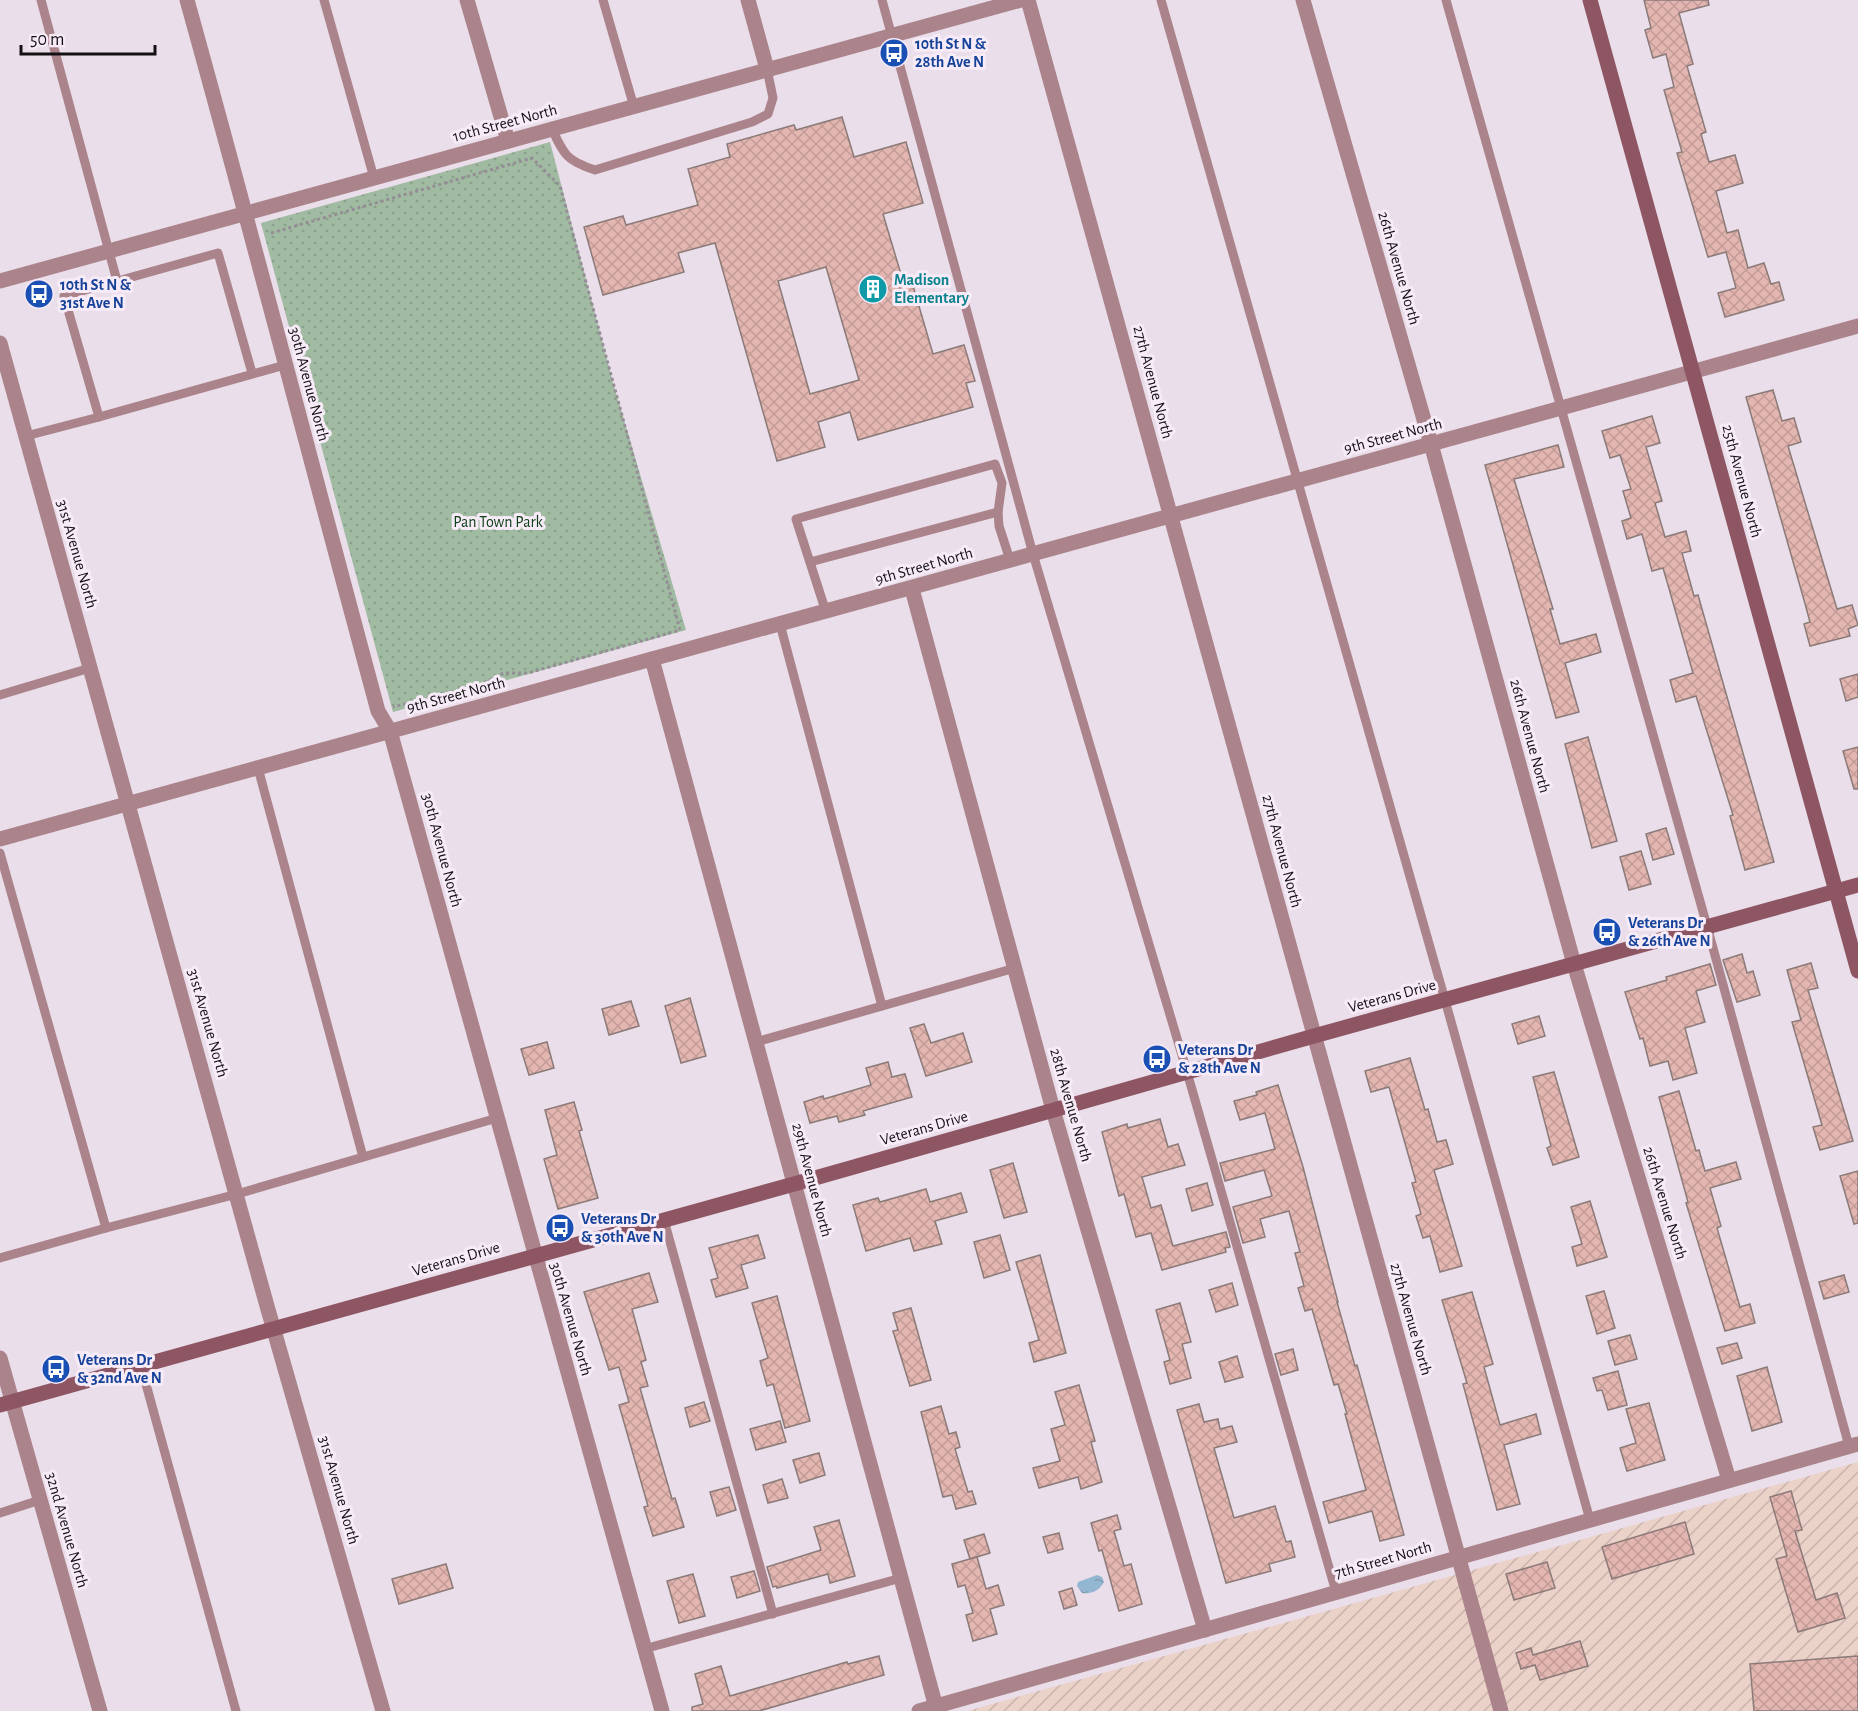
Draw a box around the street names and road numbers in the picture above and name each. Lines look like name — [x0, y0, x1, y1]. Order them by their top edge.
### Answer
street label: 10th Street North — [451, 101, 559, 145]
street label: 26th Avenue North — [1375, 210, 1423, 326]
street label: 27th Avenue North — [1130, 324, 1176, 440]
street label: 30th Avenue North — [286, 325, 332, 443]
street label: 9th Street North — [1342, 415, 1444, 457]
street label: 25th Avenue North — [1719, 423, 1765, 539]
street label: 31st Avenue North — [54, 498, 100, 610]
street label: 9th Street North — [873, 544, 975, 588]
street label: 9th Street North — [405, 674, 507, 716]
street label: 26th Avenue North — [1507, 677, 1553, 795]
street label: 30th Avenue North — [419, 791, 465, 909]
street label: 27th Avenue North — [1259, 793, 1305, 909]
street label: 31st Avenue North — [185, 967, 231, 1079]
street label: Veterans Drive — [1346, 977, 1438, 1015]
street label: 28th Avenue North — [1047, 1047, 1095, 1163]
street label: Veterans Drive — [878, 1108, 970, 1148]
street label: 29th Avenue North — [789, 1121, 835, 1239]
street label: 26th Avenue North — [1640, 1145, 1690, 1261]
street label: Veterans Drive — [410, 1239, 502, 1279]
street label: 30th Avenue North — [547, 1260, 595, 1378]
street label: 27th Avenue North — [1387, 1261, 1435, 1377]
street label: 31st Avenue North — [316, 1434, 362, 1546]
street label: 32nd Avenue North — [43, 1470, 91, 1590]
street label: 7th Street North — [1333, 1539, 1433, 1581]

